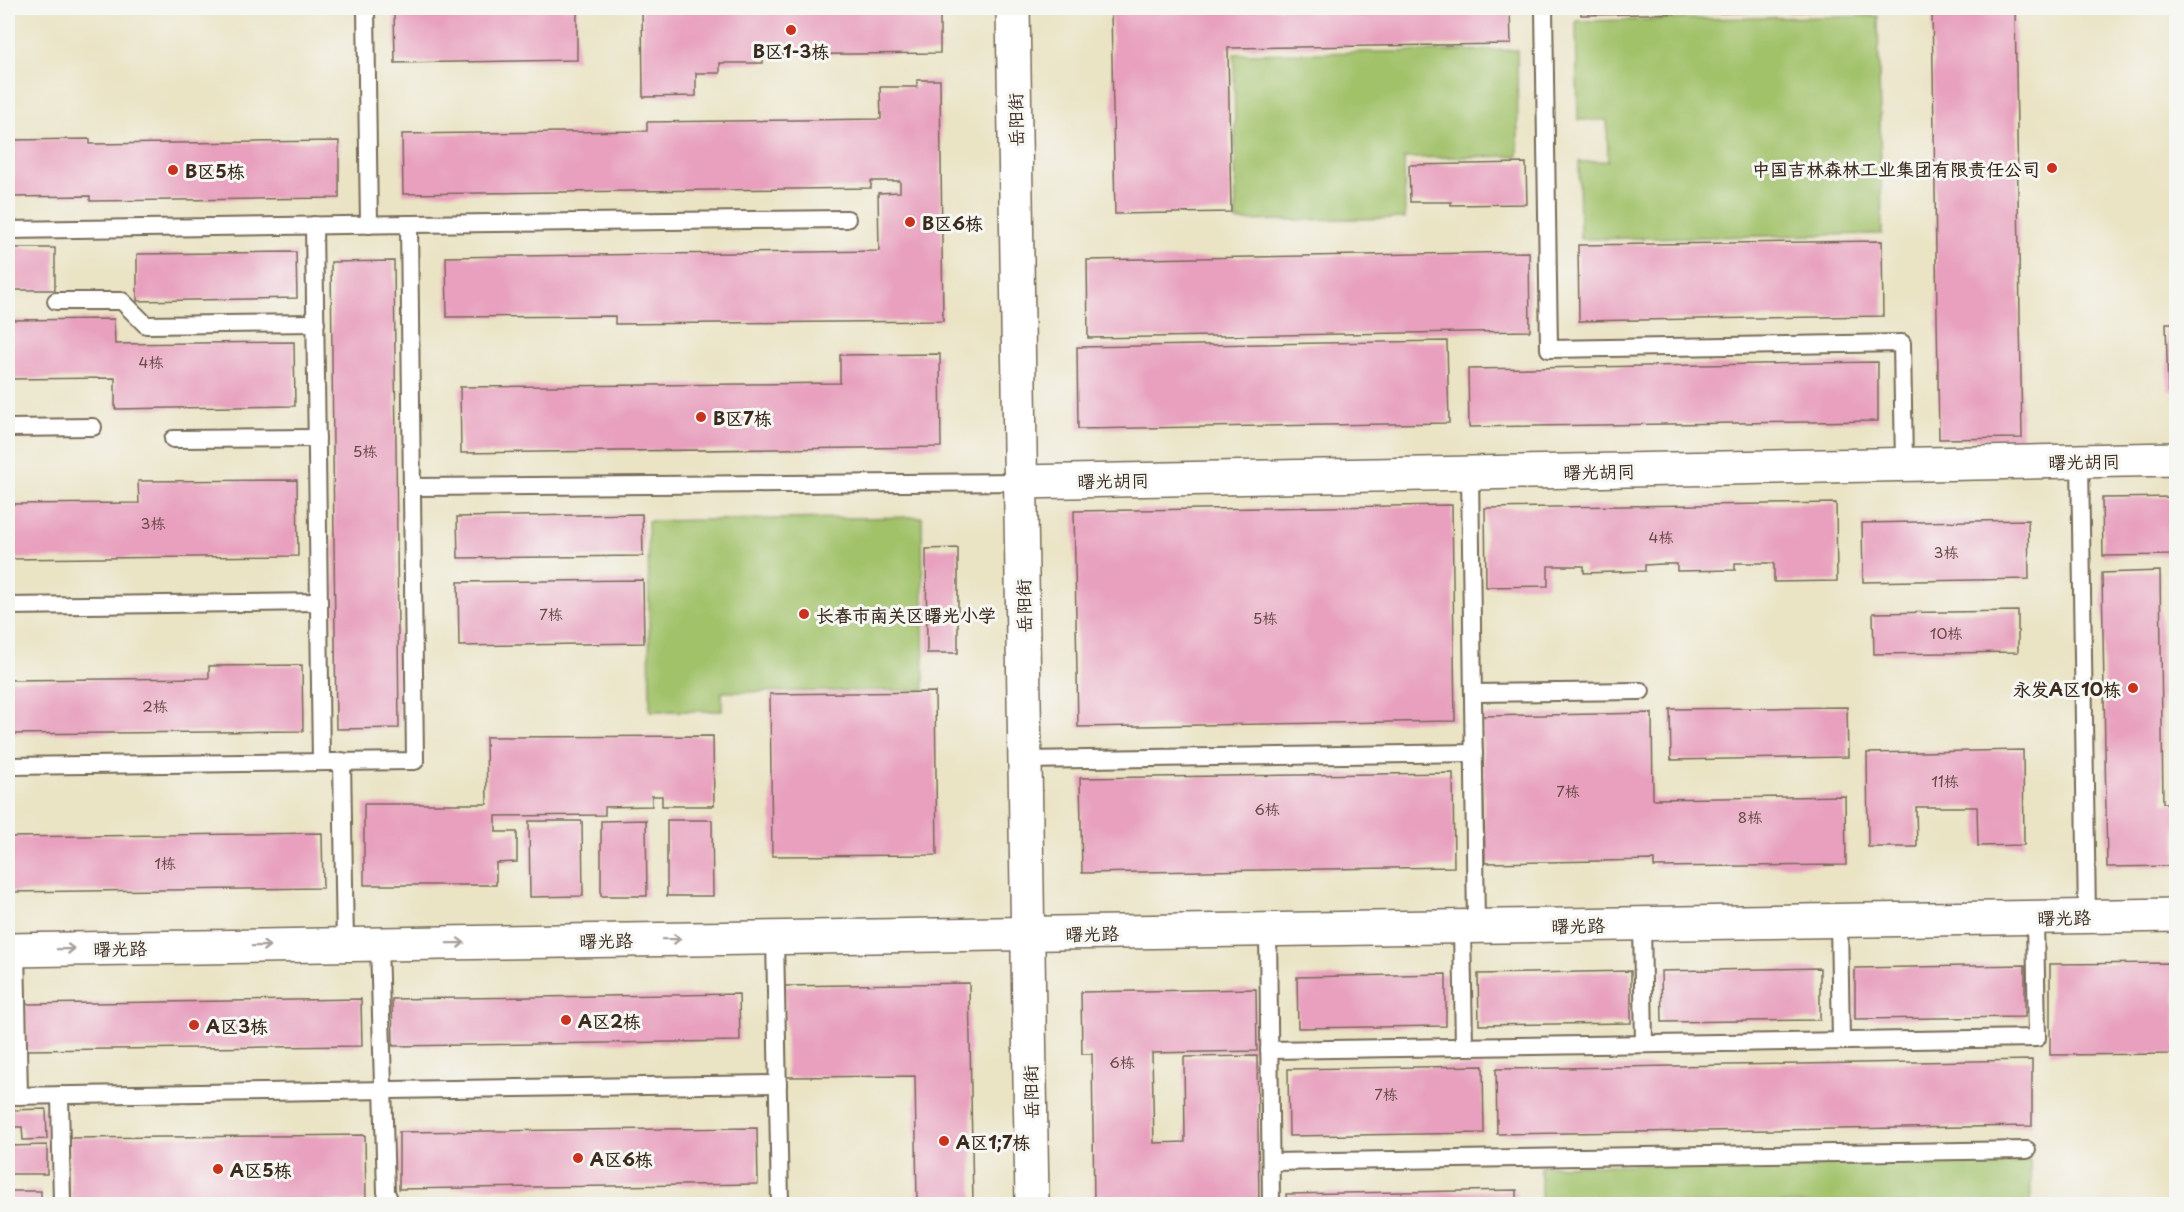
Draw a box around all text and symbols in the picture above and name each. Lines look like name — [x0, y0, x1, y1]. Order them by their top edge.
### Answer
marker: B区1-3栋 — [784, 23, 798, 37]
place label: B区1-3栋 — [753, 37, 829, 64]
street label: 岳阳街 — [1001, 93, 1029, 147]
place label: 中国吉林森林工业集团有限责任公司 — [1752, 155, 2040, 182]
place label: B区5栋 — [185, 157, 245, 184]
marker: 中国吉林森林工业集团有限责任公司 — [2045, 161, 2059, 175]
marker: B区5栋 — [166, 163, 180, 177]
place label: B区6栋 — [922, 209, 983, 236]
marker: B区6栋 — [903, 215, 917, 229]
house number: 4栋 — [139, 350, 163, 373]
place label: B区7栋 — [713, 404, 772, 431]
marker: B区7栋 — [694, 410, 708, 424]
house number: 5栋 — [353, 439, 377, 462]
street label: 曙光胡同 — [2048, 447, 2120, 475]
street label: 曙光胡同 — [1563, 457, 1635, 485]
street label: 曙光胡同 — [1077, 466, 1149, 494]
house number: 3栋 — [141, 511, 165, 534]
house number: 4栋 — [1649, 525, 1673, 548]
house number: 3栋 — [1934, 540, 1958, 563]
street label: 岳阳街 — [1009, 579, 1037, 633]
place label: 长春市南关区曙光小学 — [816, 601, 996, 628]
house number: 7栋 — [539, 602, 563, 625]
house number: 5栋 — [1253, 606, 1277, 629]
marker: 长春市南关区曙光小学 — [797, 607, 811, 621]
house number: 10栋 — [1930, 621, 1962, 644]
place label: 永发A区10栋 — [2013, 675, 2121, 702]
marker: 永发A区10栋 — [2126, 681, 2140, 695]
house number: 2栋 — [142, 694, 168, 717]
house number: 11栋 — [1931, 769, 1959, 792]
house number: 7栋 — [1556, 779, 1580, 802]
house number: 6栋 — [1254, 797, 1280, 820]
house number: 8栋 — [1738, 805, 1762, 828]
house number: 1栋 — [154, 851, 176, 874]
street label: 曙光路 — [2037, 903, 2091, 931]
street label: 曙光路 — [1551, 911, 1605, 939]
street label: 曙光路 — [1065, 919, 1119, 947]
street label: 曙光路 — [579, 926, 633, 954]
street label: 曙光路 — [93, 934, 147, 962]
one-way arrow — [661, 934, 681, 945]
one-way arrow — [445, 937, 465, 949]
one-way arrow — [250, 940, 270, 952]
one-way arrow — [55, 943, 75, 955]
place label: A区2栋 — [578, 1007, 641, 1034]
place label: A区3栋 — [206, 1012, 268, 1039]
marker: A区2栋 — [559, 1013, 573, 1027]
marker: A区3栋 — [187, 1018, 201, 1032]
house number: 6栋 — [1109, 1050, 1135, 1073]
street label: 岳阳街 — [1016, 1065, 1044, 1119]
house number: 7栋 — [1374, 1082, 1398, 1105]
place label: A区1;7栋 — [956, 1128, 1030, 1155]
marker: A区1;7栋 — [937, 1134, 951, 1148]
place label: A区6栋 — [590, 1145, 653, 1172]
marker: A区6栋 — [571, 1151, 585, 1165]
place label: A区5栋 — [230, 1156, 292, 1183]
marker: A区5栋 — [211, 1162, 225, 1176]

